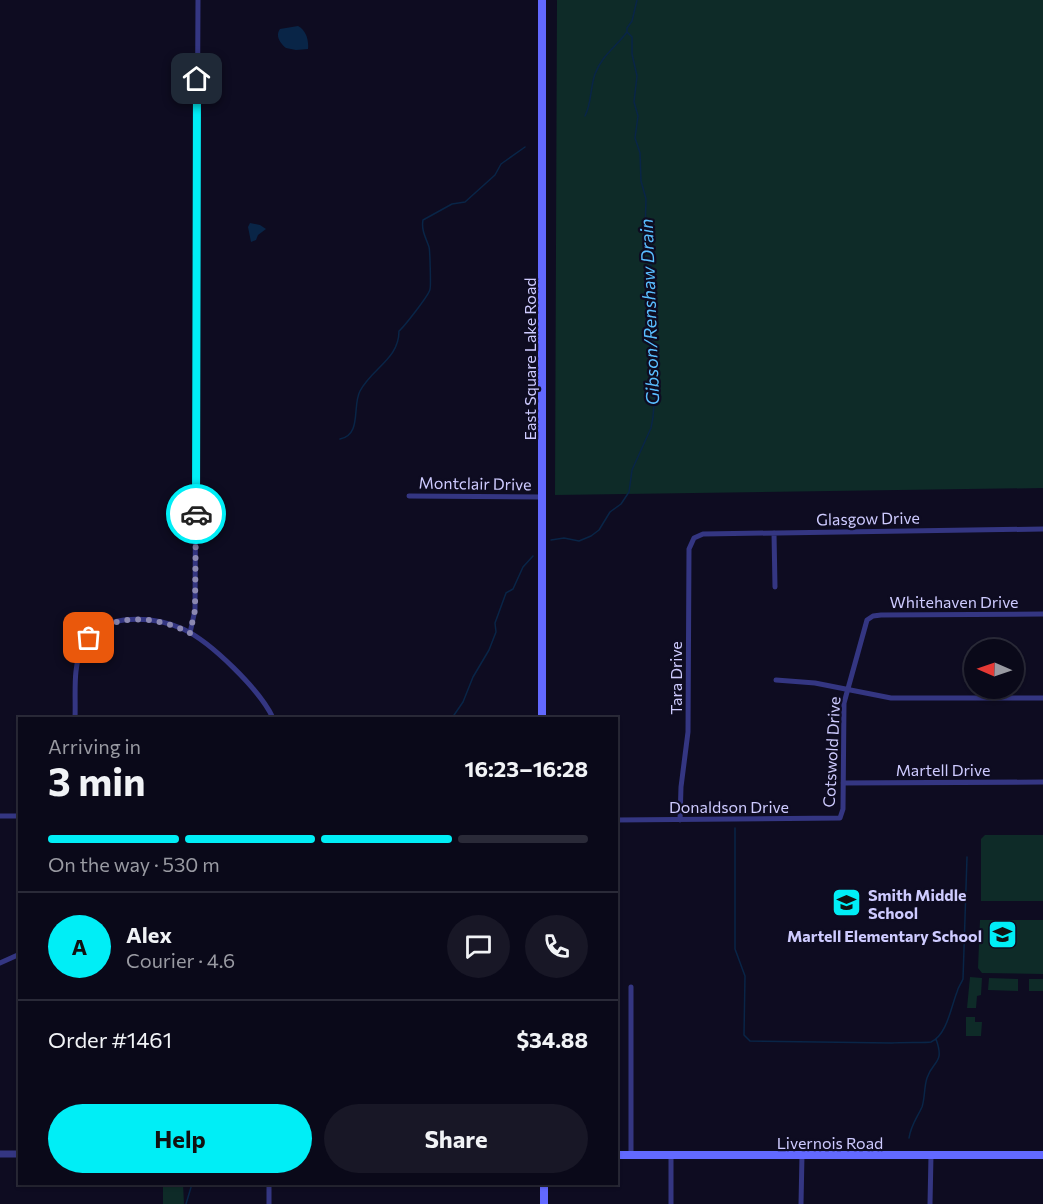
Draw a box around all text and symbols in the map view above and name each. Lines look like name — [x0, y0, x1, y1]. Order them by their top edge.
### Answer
pin — [171, 53, 222, 104]
icon: home — [180, 62, 213, 95]
water label: Gibson/Renshaw Drain — [635, 218, 663, 406]
street label: East Square Lake Road — [520, 277, 539, 441]
street label: Montclair Drive — [418, 473, 532, 493]
courier — [166, 484, 226, 544]
icon: car — [180, 498, 213, 531]
street label: Glasgow Drive — [816, 508, 920, 528]
street label: Whitehaven Drive — [889, 592, 1019, 611]
pin — [63, 612, 114, 663]
icon: bag — [72, 621, 105, 654]
north arrow — [964, 639, 1024, 699]
map controls — [964, 639, 1024, 699]
street label: Tara Drive — [666, 641, 685, 715]
street label: Cotswold Drive — [819, 696, 843, 808]
text: Arriving in — [48, 734, 141, 758]
text: 16:23–16:28 — [464, 755, 588, 782]
text: 3 min — [48, 756, 146, 804]
street label: Martell Drive — [896, 760, 990, 779]
street label: Donaldson Drive — [669, 797, 789, 816]
text: On the way · 530 m — [48, 852, 220, 876]
place label: Smith Middle School — [868, 885, 966, 922]
school or university icon: Smith Middle School — [831, 887, 863, 919]
button: chat — [447, 915, 510, 978]
button: phone — [525, 915, 588, 978]
school or university icon: Martell Elementary School — [987, 919, 1019, 951]
text: Alex — [126, 921, 172, 948]
place label: Martell Elementary School — [787, 926, 982, 945]
text: A — [72, 933, 87, 960]
text: Courier · 4.6 — [126, 948, 235, 972]
text: Order #1461 — [48, 1026, 172, 1053]
text: $34.88 — [516, 1026, 588, 1053]
button: Help — [48, 1104, 312, 1173]
button: Share — [324, 1104, 588, 1173]
street label: Livernois Road — [777, 1133, 883, 1152]

